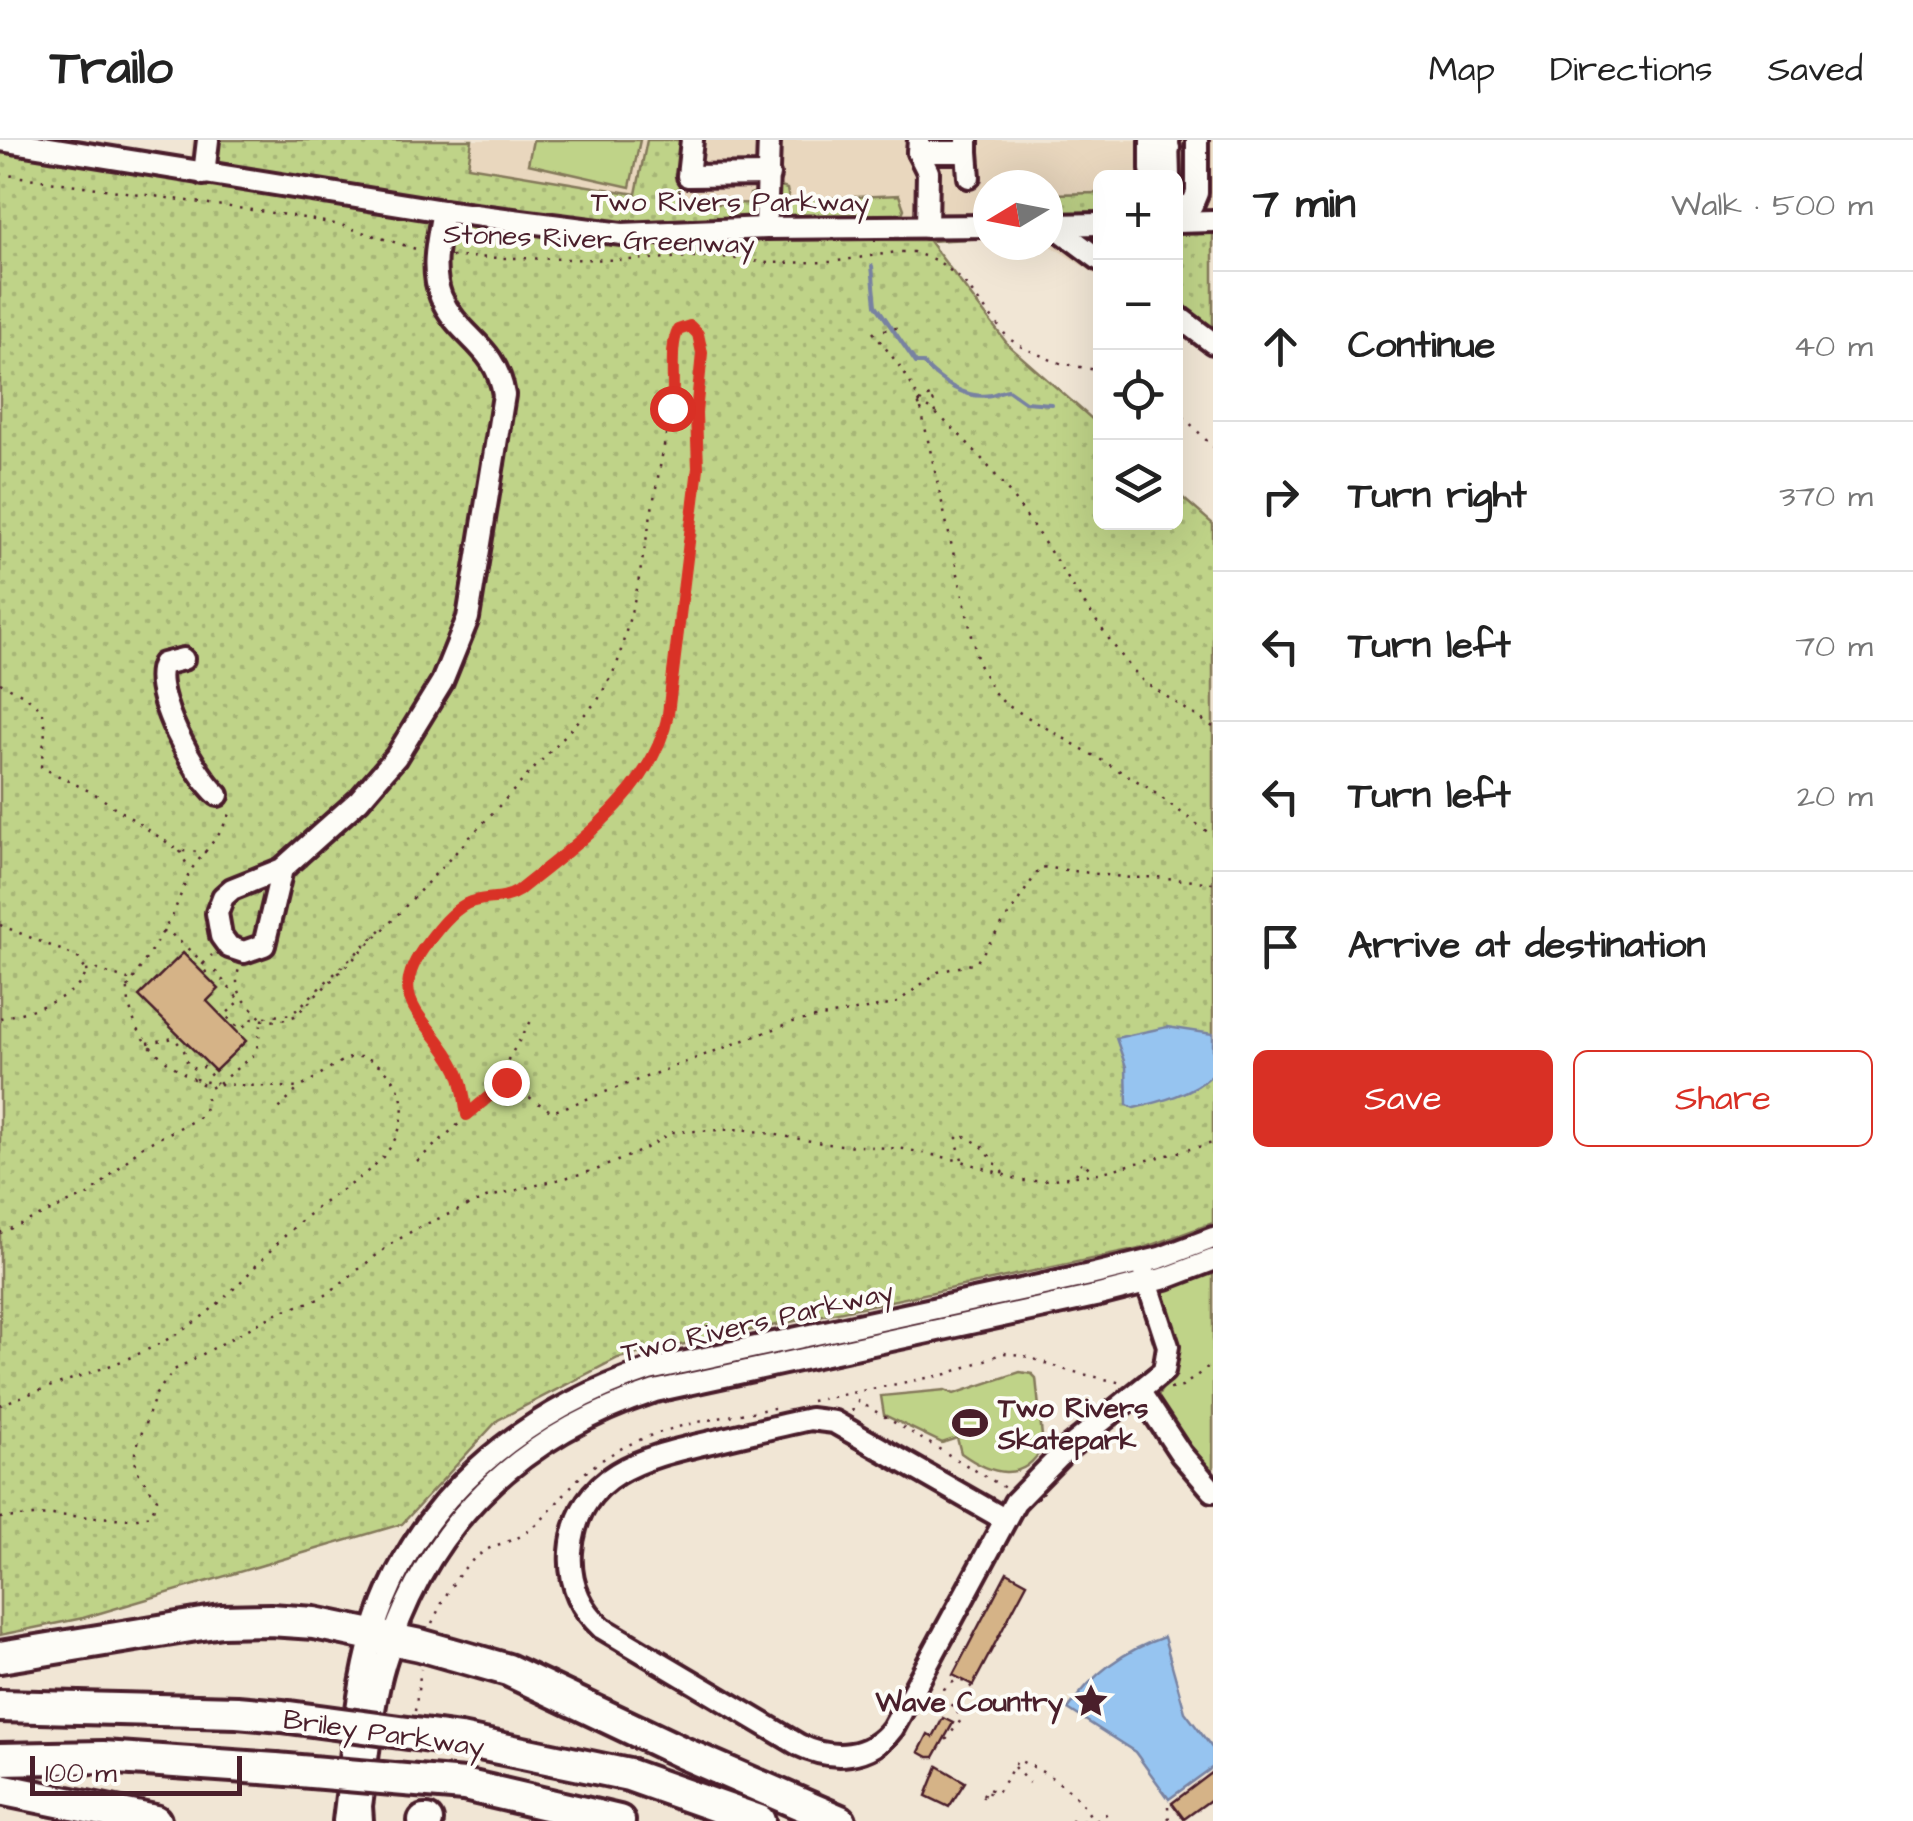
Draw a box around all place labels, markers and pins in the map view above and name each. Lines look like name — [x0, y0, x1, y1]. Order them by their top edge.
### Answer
place label: Two Rivers Skatepark — [997, 1389, 1148, 1461]
sports icon: Two Rivers Skatepark — [951, 1404, 989, 1442]
place icon: Wave Country — [1072, 1682, 1110, 1720]
place label: Wave Country — [875, 1683, 1064, 1725]

